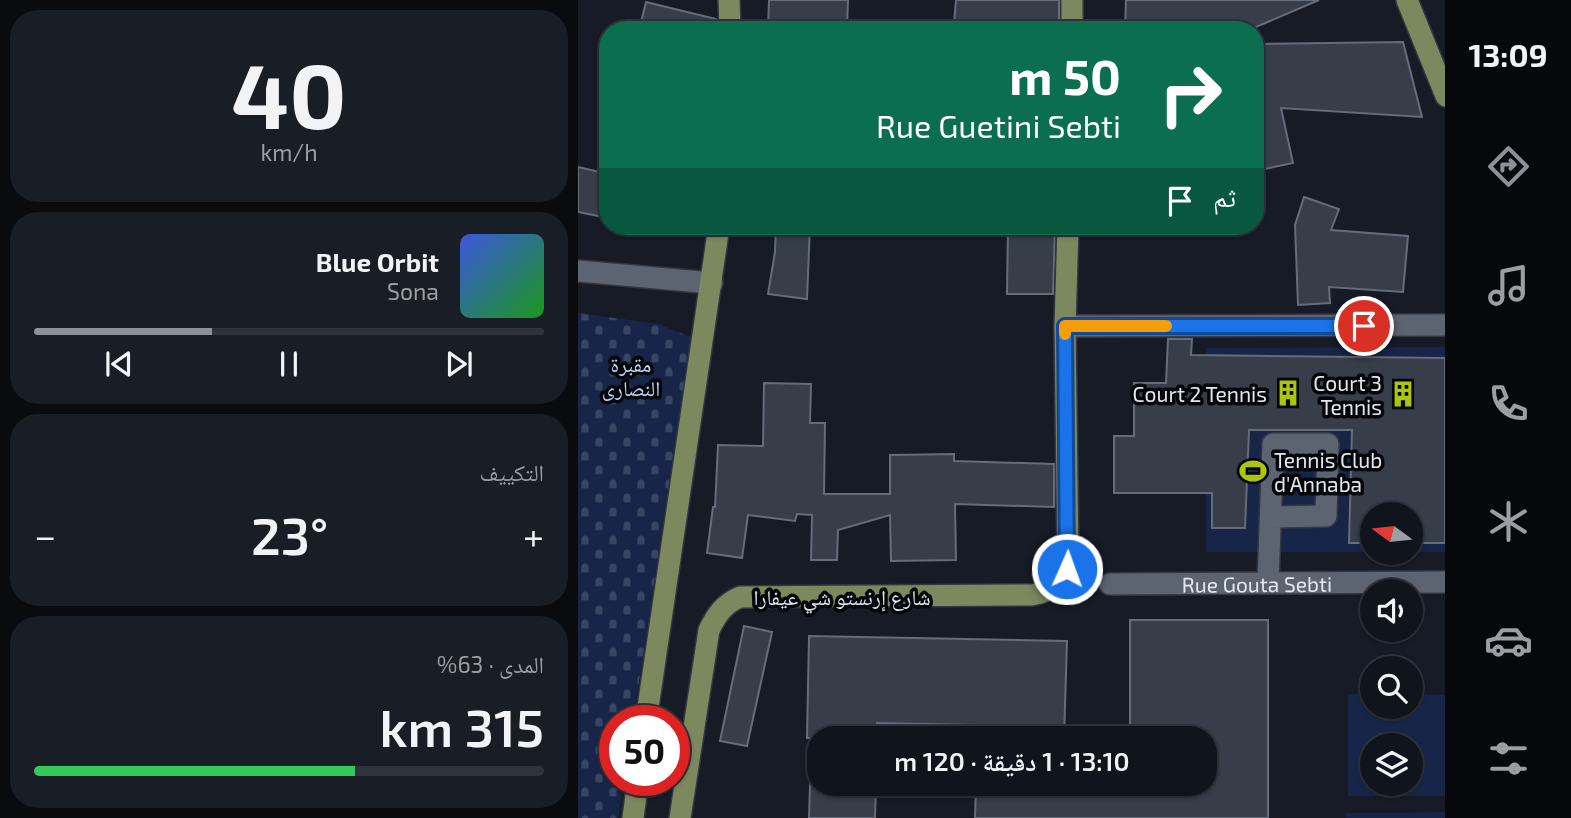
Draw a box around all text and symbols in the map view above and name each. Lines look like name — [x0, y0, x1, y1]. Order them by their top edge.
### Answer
text: 13:09 — [1468, 35, 1548, 73]
text: 40 — [231, 38, 347, 147]
text: 50 m — [1009, 46, 1121, 105]
icon: right — [1145, 49, 1236, 140]
text: Rue Guetini Sebti — [876, 106, 1121, 144]
text: km/h — [260, 138, 318, 166]
icon: directions — [1484, 142, 1533, 191]
text: ثم — [1213, 181, 1236, 212]
icon: arrive — [1161, 182, 1199, 220]
text: Blue Orbit — [316, 246, 439, 277]
icon: music — [1484, 261, 1533, 310]
text: Sona — [387, 277, 439, 305]
pin — [1334, 296, 1394, 356]
icon: arrive — [1345, 307, 1383, 345]
icon: previous — [100, 345, 138, 383]
icon: pause — [270, 345, 308, 383]
icon: next — [440, 345, 478, 383]
park label: مقبرة النصارى — [602, 351, 660, 401]
place label: Court 3 Tennis — [1313, 370, 1382, 419]
building icon: Court 2 Tennis — [1273, 378, 1303, 408]
building icon: Court 3 Tennis — [1388, 379, 1418, 409]
icon: phone — [1484, 379, 1533, 428]
place label: Court 2 Tennis — [1133, 381, 1267, 406]
place label: Tennis Club d'Annaba — [1274, 447, 1382, 496]
sports icon: Tennis Club d'Annaba — [1238, 456, 1268, 486]
text: التكييف — [479, 458, 544, 486]
icon: climate — [1484, 497, 1533, 546]
north arrow — [1360, 502, 1423, 565]
map controls — [1360, 502, 1423, 796]
text: 23° — [251, 503, 328, 565]
text: − — [34, 512, 56, 558]
text: + — [523, 512, 544, 558]
position arrow — [1030, 532, 1104, 606]
street label: Rue Gouta Sebti — [1182, 570, 1332, 596]
button: sound — [1360, 579, 1423, 642]
street label: شارع إرنستو شي عيفارا — [753, 584, 931, 614]
icon: car — [1484, 616, 1533, 665]
text: المدى · 63% — [437, 650, 544, 678]
button: search — [1360, 656, 1423, 719]
text: 315 km — [380, 695, 544, 757]
speed limit sign: 50 — [599, 705, 690, 796]
button: layers — [1360, 733, 1423, 796]
icon: filters — [1484, 734, 1533, 783]
text: 13:10 · 1 دقيقة · 120 m — [894, 745, 1130, 776]

